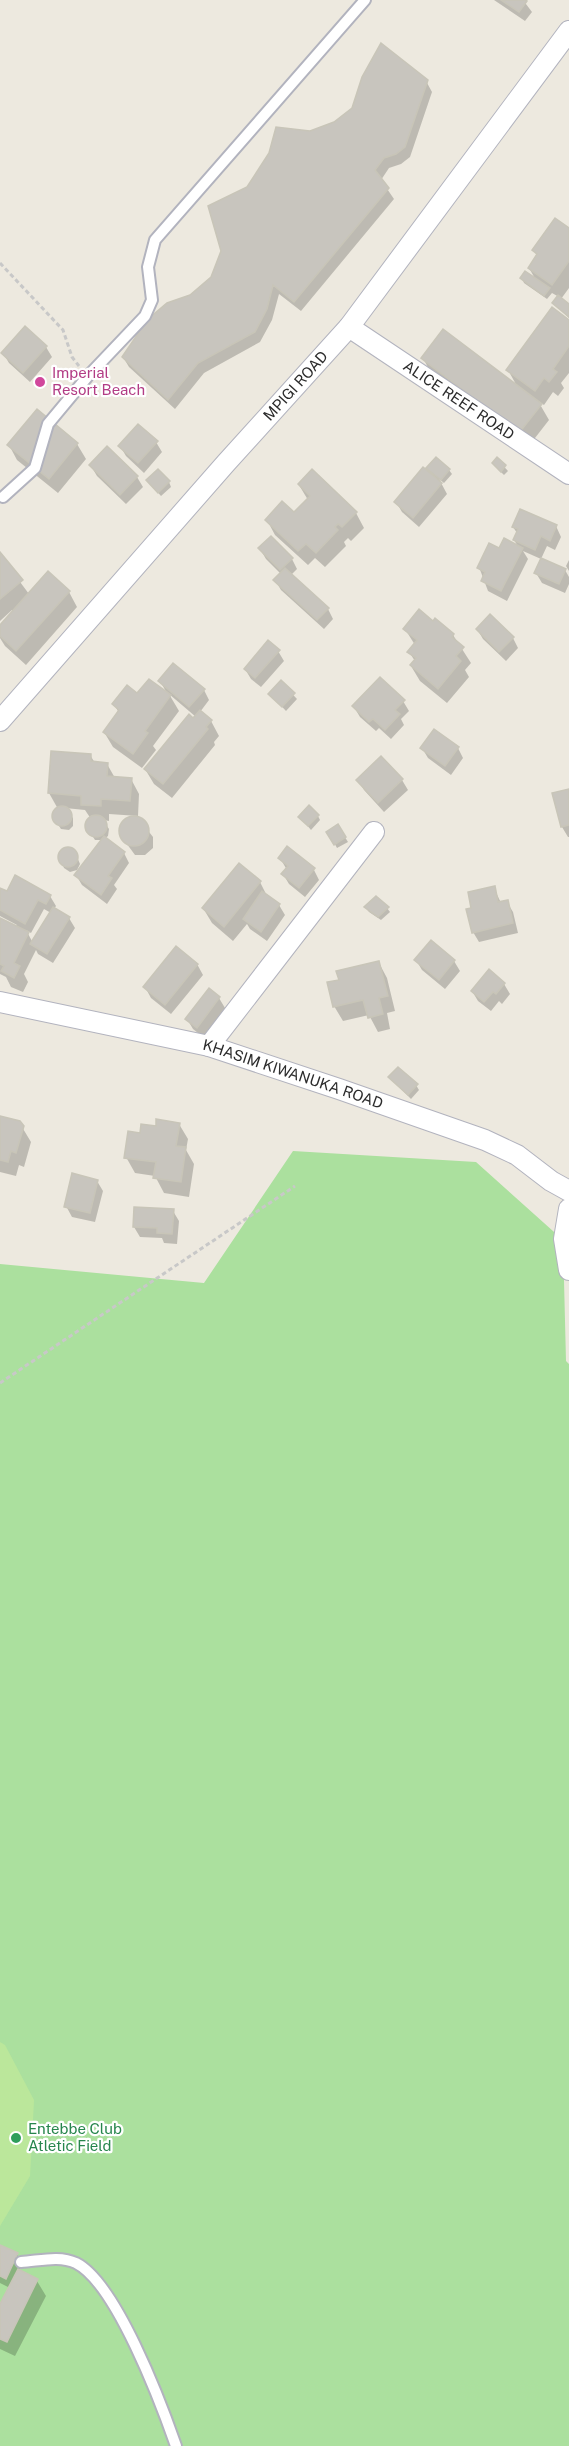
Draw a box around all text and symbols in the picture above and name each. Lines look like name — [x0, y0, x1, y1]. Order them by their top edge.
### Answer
street label: MPIGI ROAD — [260, 347, 331, 424]
street label: ALICE REEF ROAD — [400, 357, 518, 443]
place label: Imperial Resort Beach — [52, 364, 145, 398]
marker: Imperial Resort Beach — [33, 375, 47, 389]
street label: KHASIM KIWANUKA ROAD — [201, 1036, 385, 1112]
place label: Entebbe Club Atletic Field — [28, 2120, 122, 2154]
marker: Entebbe Club Atletic Field — [9, 2131, 23, 2145]

